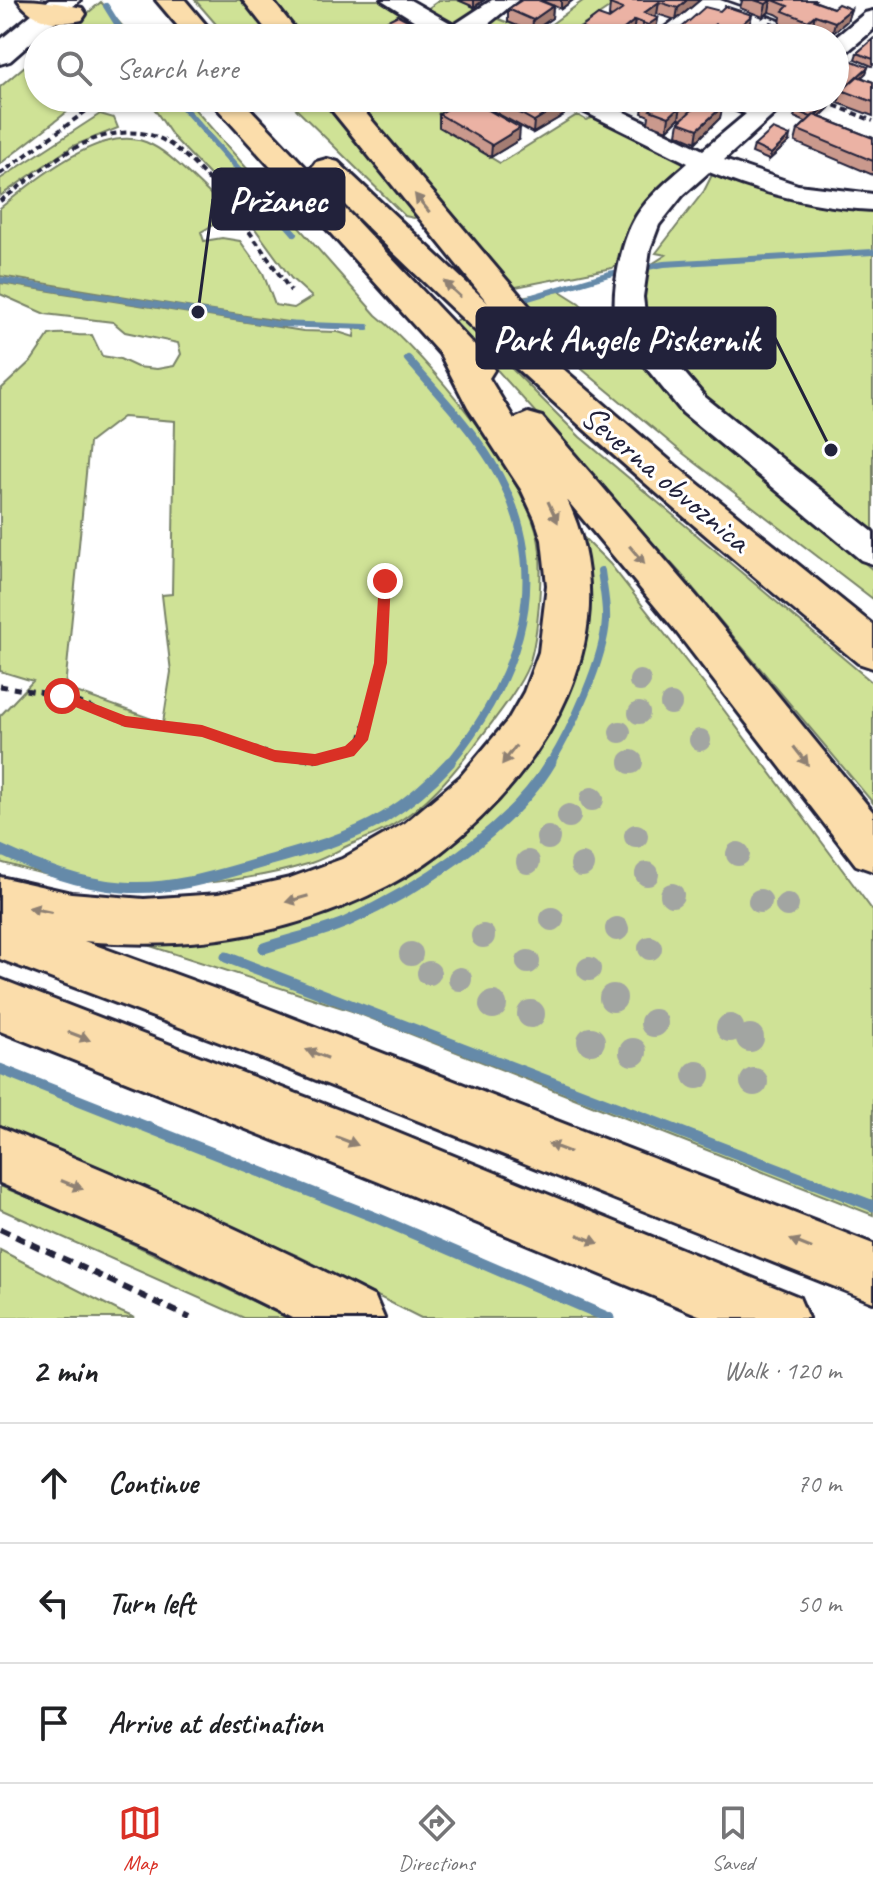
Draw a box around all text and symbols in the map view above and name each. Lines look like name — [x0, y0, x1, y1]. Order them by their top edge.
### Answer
search box — [24, 24, 849, 112]
icon: search — [52, 46, 96, 90]
text: Search here — [116, 49, 238, 87]
callout: Pržanec — [213, 169, 344, 229]
text: Pržanec — [229, 177, 329, 223]
one-way arrow — [414, 194, 431, 214]
one-way arrow — [443, 281, 462, 299]
callout: Park Angele Piskernik — [477, 308, 775, 368]
text: Park Angele Piskernik — [493, 316, 763, 362]
street label: Severna obvoznica — [572, 395, 761, 563]
one-way arrow — [546, 500, 560, 524]
one-way arrow — [628, 545, 645, 565]
route end — [367, 563, 403, 599]
route start — [44, 678, 80, 714]
one-way arrow — [501, 745, 517, 766]
one-way arrow — [792, 746, 808, 767]
one-way arrow — [285, 893, 309, 906]
one-way arrow — [28, 904, 53, 916]
one-way arrow — [67, 1030, 91, 1043]
one-way arrow — [305, 1047, 329, 1060]
one-way arrow — [335, 1135, 359, 1148]
one-way arrow — [547, 1141, 571, 1154]
one-way arrow — [60, 1178, 84, 1191]
one-way arrow — [576, 1233, 600, 1246]
one-way arrow — [789, 1237, 813, 1250]
text: 2 min — [32, 1349, 97, 1392]
text: Walk · 120 m — [724, 1354, 841, 1387]
icon: ahead — [32, 1461, 76, 1505]
text: Continue — [108, 1464, 198, 1502]
text: 70 m — [797, 1467, 841, 1500]
icon: left — [32, 1581, 76, 1625]
text: Turn left — [108, 1584, 195, 1622]
text: 50 m — [797, 1587, 841, 1620]
icon: arrive — [32, 1701, 76, 1745]
text: Arrive at destination — [108, 1704, 323, 1742]
tab: Map — [118, 1801, 162, 1877]
tab: Directions — [398, 1801, 475, 1877]
tab: Saved — [711, 1801, 755, 1877]

